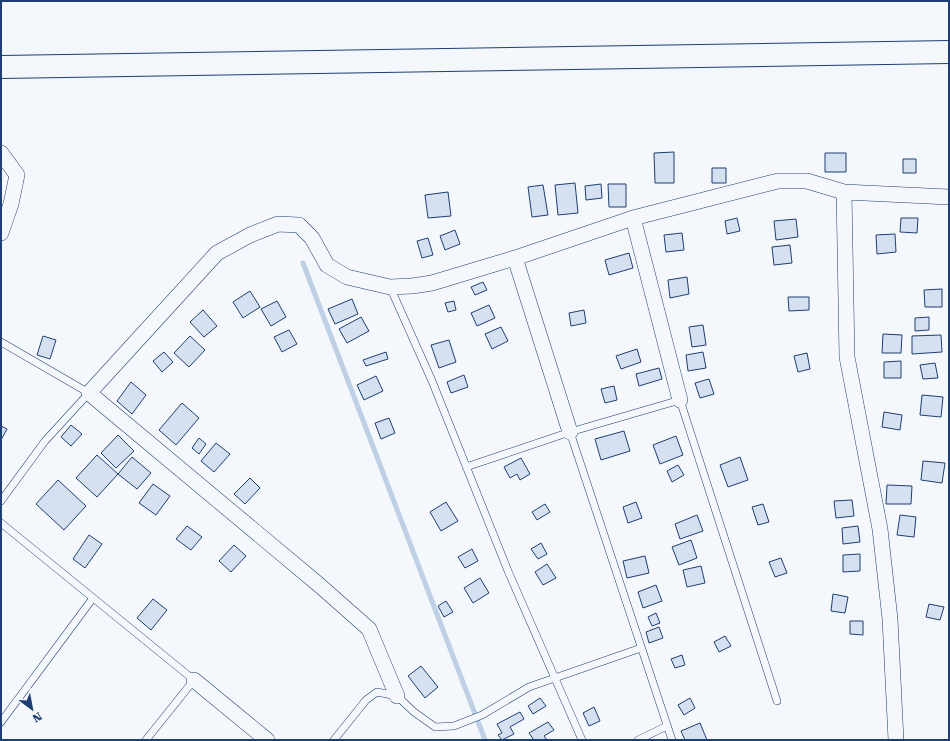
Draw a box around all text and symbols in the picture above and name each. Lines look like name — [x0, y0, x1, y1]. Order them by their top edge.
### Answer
north arrow — [12, 689, 52, 729]
text: N — [30, 709, 44, 725]

